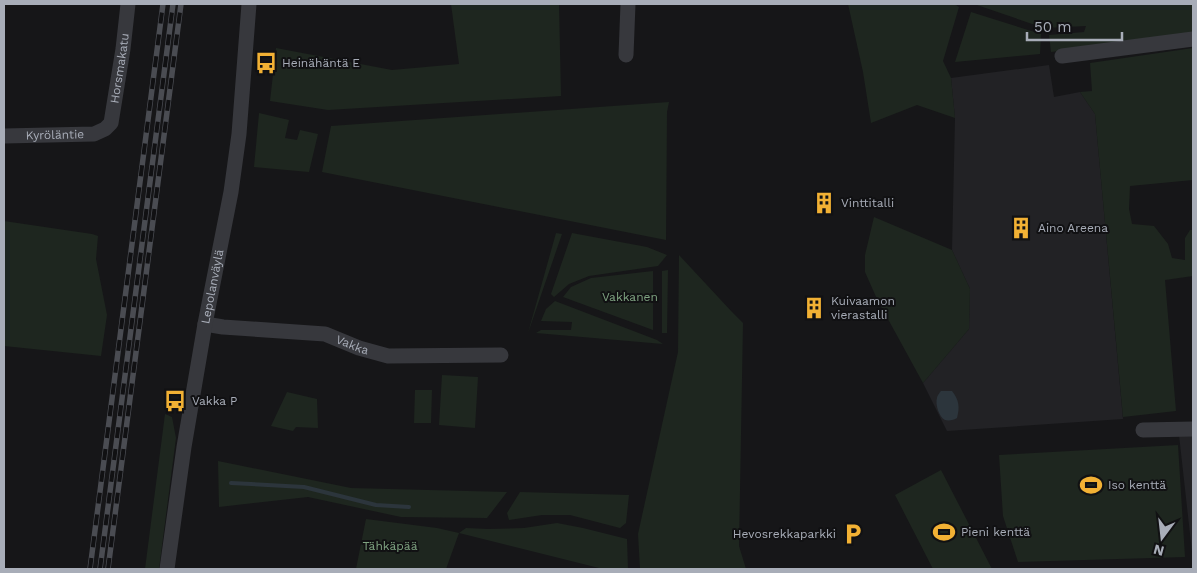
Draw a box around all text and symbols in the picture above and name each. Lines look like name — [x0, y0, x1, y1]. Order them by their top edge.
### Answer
scale bar — [1027, 10, 1122, 42]
text: 50 m — [1034, 18, 1071, 36]
street label: Horsmakatu — [107, 32, 132, 104]
bus stop icon: Heinähäntä E — [253, 50, 279, 76]
place label: Heinähäntä E — [282, 56, 360, 70]
street label: Kyröläntie — [26, 127, 84, 143]
building icon: Vinttitalli — [811, 190, 837, 216]
place label: Vinttitalli — [841, 196, 894, 210]
building icon: Aino Areena — [1008, 215, 1034, 241]
place label: Aino Areena — [1038, 221, 1108, 235]
street label: Lepolanväylä — [198, 248, 227, 325]
park label: Vakkanen — [602, 290, 658, 304]
place label: Kuivaamon vierastalli — [831, 294, 895, 322]
building icon: Kuivaamon vierastalli — [801, 295, 827, 321]
street label: Vakka — [334, 332, 371, 357]
bus stop icon: Vakka P — [162, 388, 188, 414]
place label: Vakka P — [192, 394, 237, 408]
sports icon: Iso kenttä — [1078, 472, 1104, 498]
place label: Iso kenttä — [1108, 478, 1166, 492]
north arrow — [1137, 513, 1187, 563]
sports icon: Pieni kenttä — [931, 519, 957, 545]
parking icon: Hevosrekkaparkki — [840, 521, 866, 547]
place label: Pieni kenttä — [961, 525, 1030, 539]
place label: Hevosrekkaparkki — [733, 527, 836, 541]
park label: Tähkäpää — [363, 539, 418, 553]
text: N — [1152, 541, 1166, 560]

